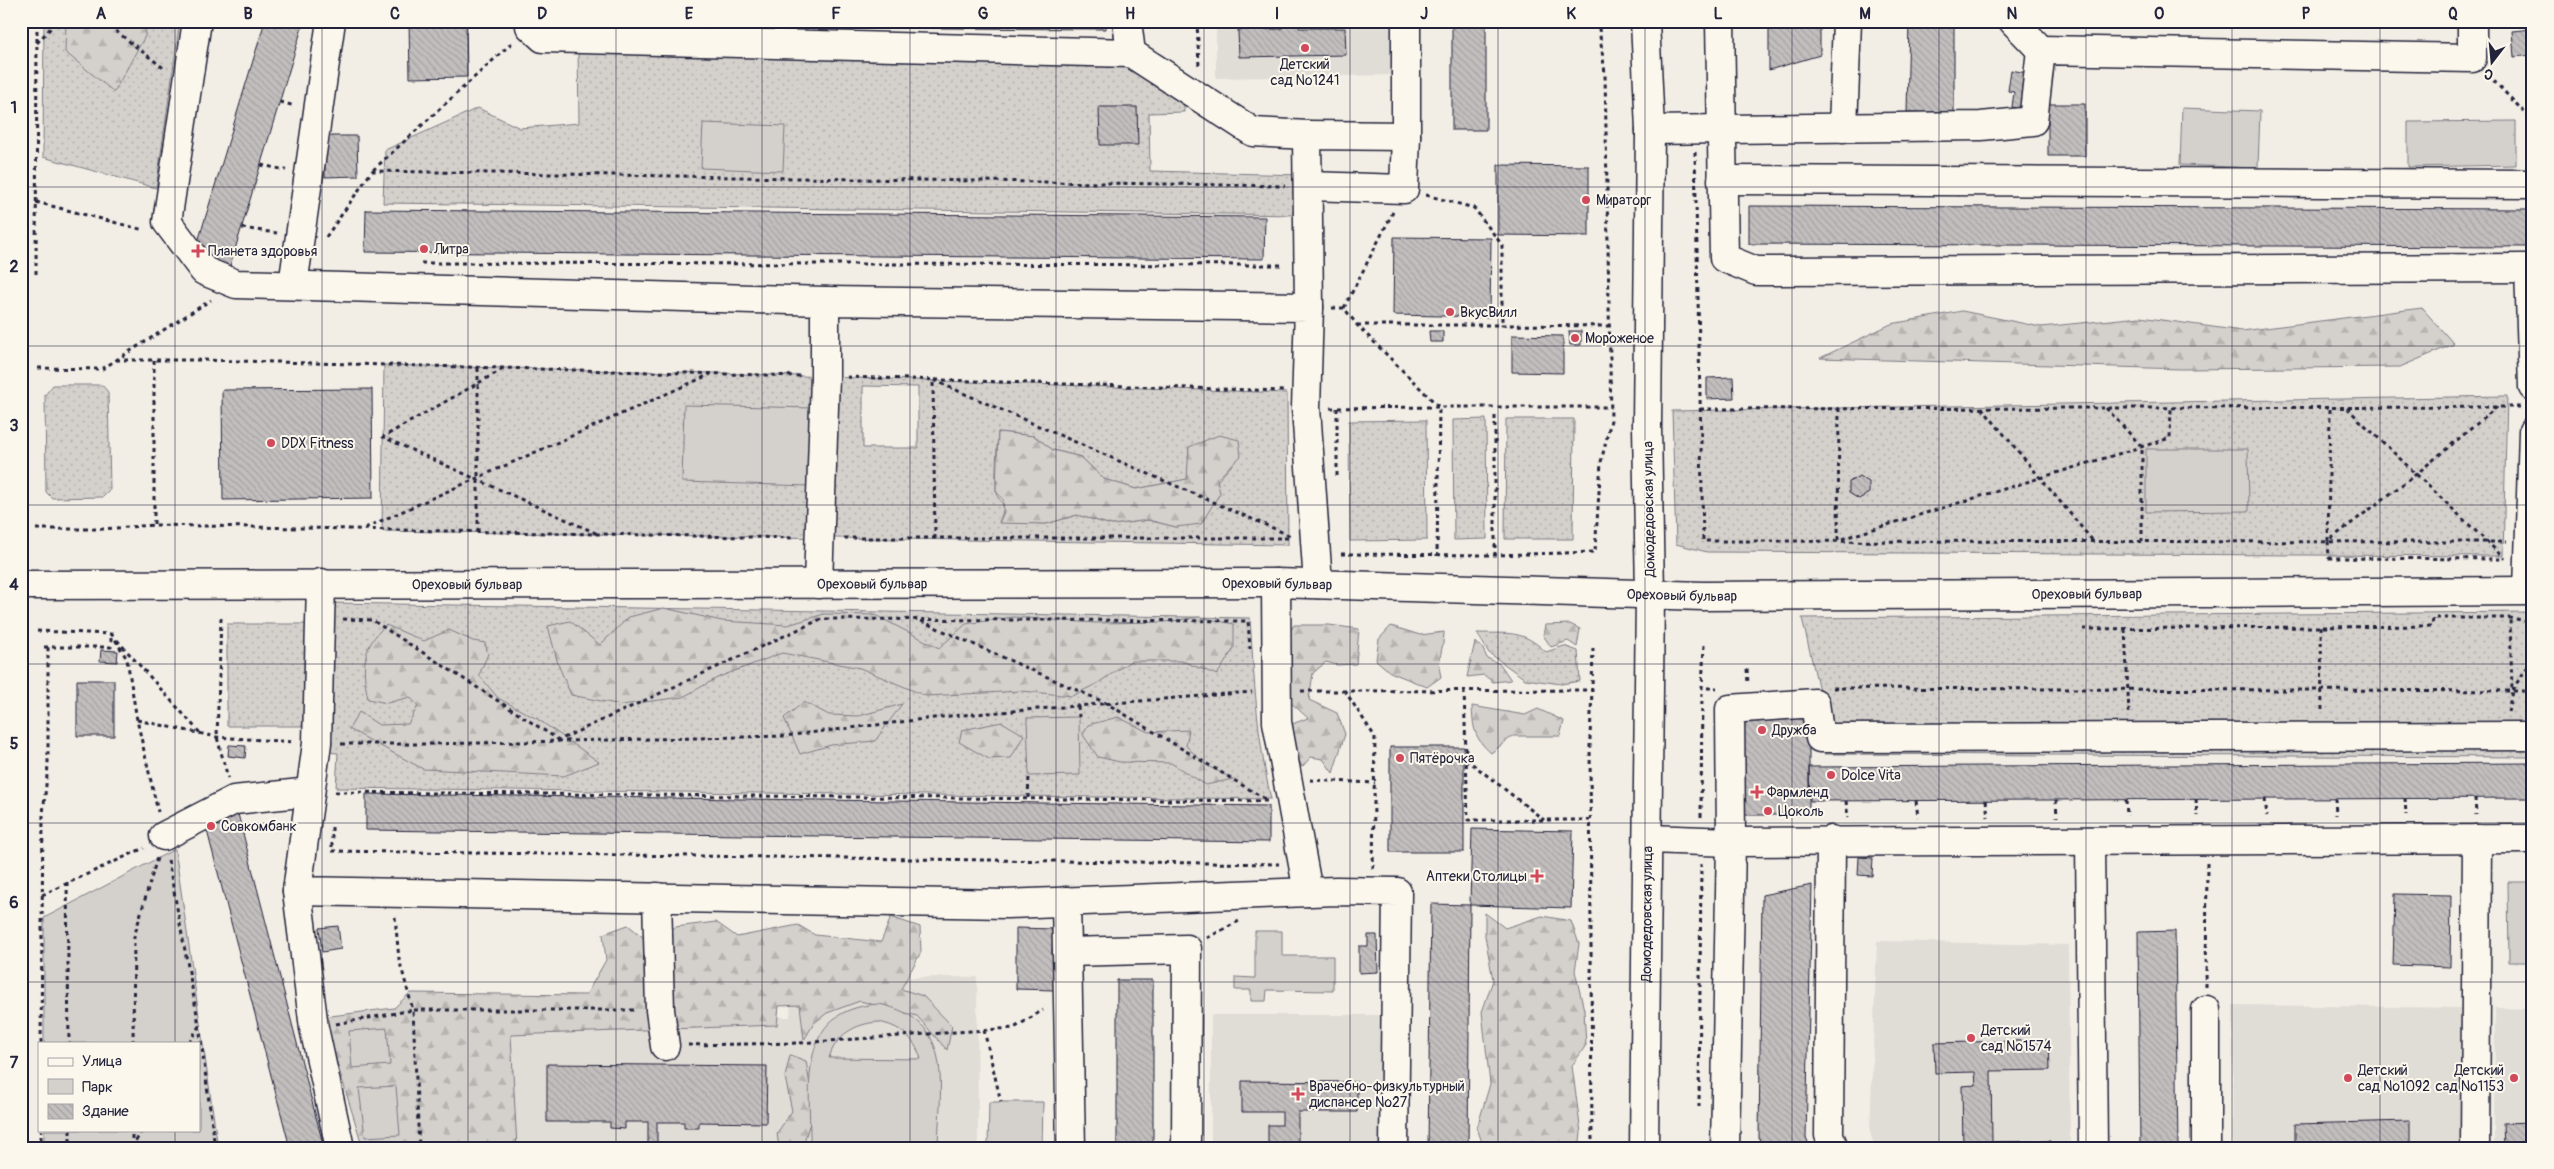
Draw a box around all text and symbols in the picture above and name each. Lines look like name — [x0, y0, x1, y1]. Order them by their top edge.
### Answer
text: A — [96, 4, 107, 24]
text: B — [243, 4, 253, 24]
text: C — [390, 4, 400, 24]
text: D — [537, 4, 547, 24]
text: E — [685, 4, 694, 24]
text: F — [831, 4, 841, 24]
text: G — [978, 4, 989, 24]
text: H — [1125, 4, 1135, 24]
text: I — [1275, 4, 1279, 24]
text: J — [1420, 4, 1428, 24]
text: K — [1566, 4, 1576, 24]
text: L — [1713, 4, 1723, 24]
text: M — [1859, 4, 1871, 24]
text: N — [2007, 4, 2018, 24]
text: O — [2154, 4, 2164, 24]
text: P — [2302, 4, 2311, 24]
text: Q — [2448, 4, 2458, 24]
north arrow — [2466, 38, 2516, 88]
marker: Детский сад №1241 — [1299, 42, 1311, 54]
place label: Детский сад №1241 — [1271, 56, 1339, 89]
text: С — [2482, 65, 2495, 83]
text: 1 — [11, 98, 17, 118]
place label: Мираторг — [1596, 192, 1652, 209]
marker: Мираторг — [1580, 194, 1592, 206]
place label: Литра — [433, 241, 469, 258]
place label: Планета здоровья — [208, 243, 317, 260]
marker: Литра — [418, 243, 430, 255]
marker: Планета здоровья — [192, 245, 204, 257]
text: 2 — [10, 257, 19, 277]
place label: ВкусВилл — [1460, 304, 1517, 321]
marker: ВкусВилл — [1444, 306, 1456, 318]
place label: Мороженое — [1585, 330, 1654, 347]
marker: Мороженое — [1569, 332, 1581, 344]
text: 3 — [10, 416, 19, 436]
place label: DDX Fitness — [281, 435, 354, 452]
marker: DDX Fitness — [265, 437, 277, 449]
street label: Домодедовская улица — [1639, 441, 1659, 578]
street label: Ореховый бульвар — [1222, 574, 1333, 593]
text: 4 — [9, 575, 19, 595]
street label: Ореховый бульвар — [817, 575, 928, 592]
street label: Ореховый бульвар — [412, 576, 523, 593]
street label: Ореховый бульвар — [1626, 585, 1737, 605]
street label: Ореховый бульвар — [2031, 585, 2142, 603]
place label: Дружба — [1771, 722, 1817, 739]
marker: Дружба — [1756, 724, 1768, 736]
text: 5 — [10, 734, 19, 754]
place label: Пятёрочка — [1410, 750, 1474, 767]
marker: Пятёрочка — [1394, 752, 1406, 764]
place label: Dolce Vita — [1841, 767, 1901, 784]
marker: Dolce Vita — [1825, 769, 1837, 781]
place label: Фармленд — [1767, 784, 1829, 801]
marker: Фармленд — [1751, 786, 1763, 798]
place label: Цоколь — [1778, 803, 1824, 820]
marker: Цоколь — [1762, 805, 1774, 817]
place label: Совкомбанк — [221, 818, 297, 835]
marker: Совкомбанк — [205, 820, 217, 832]
street label: Домодедовская улица — [1637, 846, 1656, 983]
place label: Аптеки Столицы — [1426, 868, 1527, 885]
marker: Аптеки Столицы — [1531, 870, 1543, 882]
text: 6 — [9, 893, 19, 913]
place label: Детский сад №1574 — [1980, 1022, 2052, 1055]
marker: Детский сад №1574 — [1965, 1032, 1977, 1044]
legend — [38, 1042, 200, 1132]
text: Улица — [82, 1052, 122, 1071]
text: 7 — [10, 1053, 19, 1073]
place label: Детский сад №1092 — [2357, 1062, 2430, 1095]
place label: Детский сад №1153 — [2436, 1062, 2504, 1095]
marker: Детский сад №1092 — [2342, 1072, 2354, 1084]
marker: Детский сад №1153 — [2508, 1072, 2520, 1084]
text: Парк — [82, 1078, 113, 1097]
place label: Врачебно-физкультурный диспансер №27 — [1309, 1078, 1465, 1111]
marker: Врачебно-физкультурный диспансер №27 — [1291, 1087, 1305, 1101]
text: Здание — [82, 1102, 129, 1121]

